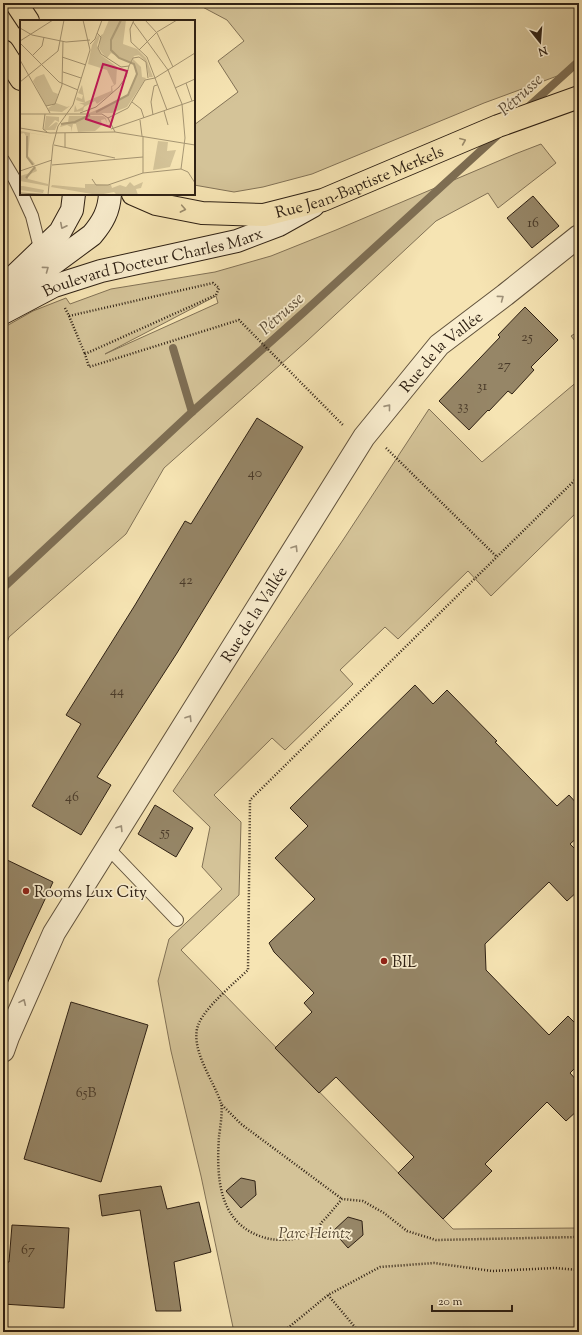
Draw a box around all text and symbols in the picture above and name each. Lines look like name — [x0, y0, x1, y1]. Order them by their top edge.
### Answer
inset map — [20, 20, 195, 195]
north arrow — [520, 22, 560, 62]
text: N — [536, 41, 550, 60]
water label: Pétrusse — [494, 69, 549, 122]
one-way arrow — [459, 138, 466, 146]
street label: Rue Jean-Baptiste Merkels — [273, 141, 448, 226]
one-way arrow — [180, 205, 187, 213]
house number: 16 — [527, 214, 539, 234]
one-way arrow — [61, 222, 68, 229]
street label: Boulevard Docteur Charles Marx — [39, 223, 267, 304]
one-way arrow — [41, 267, 48, 274]
water label: Pétrusse — [255, 288, 310, 341]
one-way arrow — [497, 295, 504, 302]
street label: Rue de la Vallée — [395, 307, 488, 399]
house number: 25 — [521, 328, 533, 348]
house number: 27 — [497, 356, 511, 376]
house number: 31 — [477, 377, 487, 397]
house number: 33 — [457, 397, 469, 417]
one-way arrow — [384, 404, 391, 411]
house number: 40 — [248, 464, 262, 484]
one-way arrow — [290, 545, 297, 552]
street label: Rue de la Vallée — [217, 563, 294, 668]
house number: 42 — [179, 571, 193, 591]
house number: 44 — [110, 682, 124, 702]
one-way arrow — [184, 715, 191, 722]
house number: 46 — [65, 788, 79, 808]
house number: 55 — [159, 823, 170, 843]
one-way arrow — [115, 825, 123, 832]
place label: Rooms Lux City — [34, 882, 147, 905]
marker: Rooms Lux City — [21, 886, 31, 896]
place label: BIL — [392, 952, 417, 975]
marker: BIL — [379, 956, 389, 966]
one-way arrow — [18, 999, 26, 1007]
house number: 65B — [76, 1084, 96, 1104]
park label: Parc Heintz — [279, 1223, 352, 1246]
house number: 67 — [21, 1241, 35, 1261]
scale bar — [432, 1287, 512, 1313]
text: 20 m — [438, 1293, 463, 1311]

